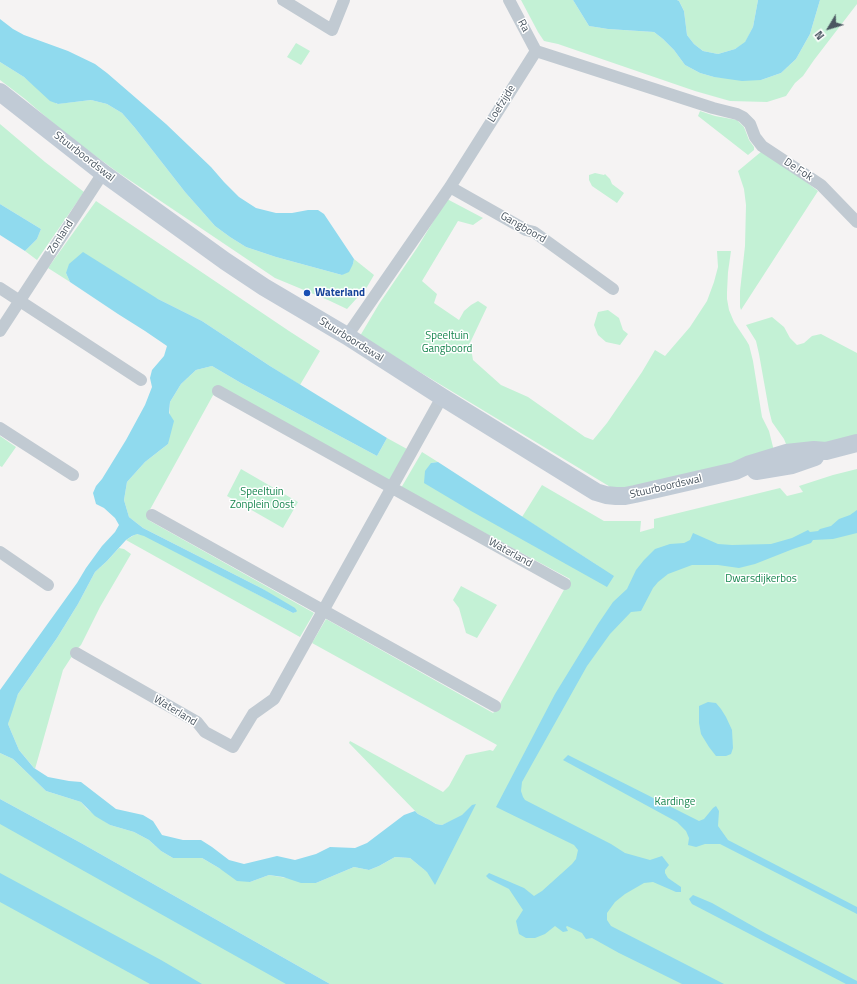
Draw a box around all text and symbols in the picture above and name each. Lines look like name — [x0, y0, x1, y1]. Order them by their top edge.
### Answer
north arrow — [809, 8, 849, 48]
street label: Ra — [514, 17, 532, 35]
text: N — [811, 27, 828, 43]
street label: Loefzijde — [485, 83, 519, 125]
street label: Stuurboordswal — [51, 129, 117, 185]
street label: De Fok — [781, 156, 815, 184]
street label: Gangboord — [498, 210, 548, 246]
street label: Zonland — [45, 218, 77, 256]
place label: Waterland — [315, 286, 365, 300]
marker: Waterland — [302, 288, 312, 298]
street label: Stuurboordswal — [316, 315, 386, 365]
park label: Speeltuin Gangboord — [422, 329, 472, 355]
street label: Stuurboordswal — [629, 472, 703, 502]
park label: Speeltuin Zonplein Oost — [230, 485, 294, 511]
street label: Waterland — [486, 536, 534, 570]
park label: Dwarsdijkerbos — [725, 572, 797, 586]
street label: Waterland — [151, 693, 199, 729]
park label: Kardinge — [655, 795, 695, 809]

